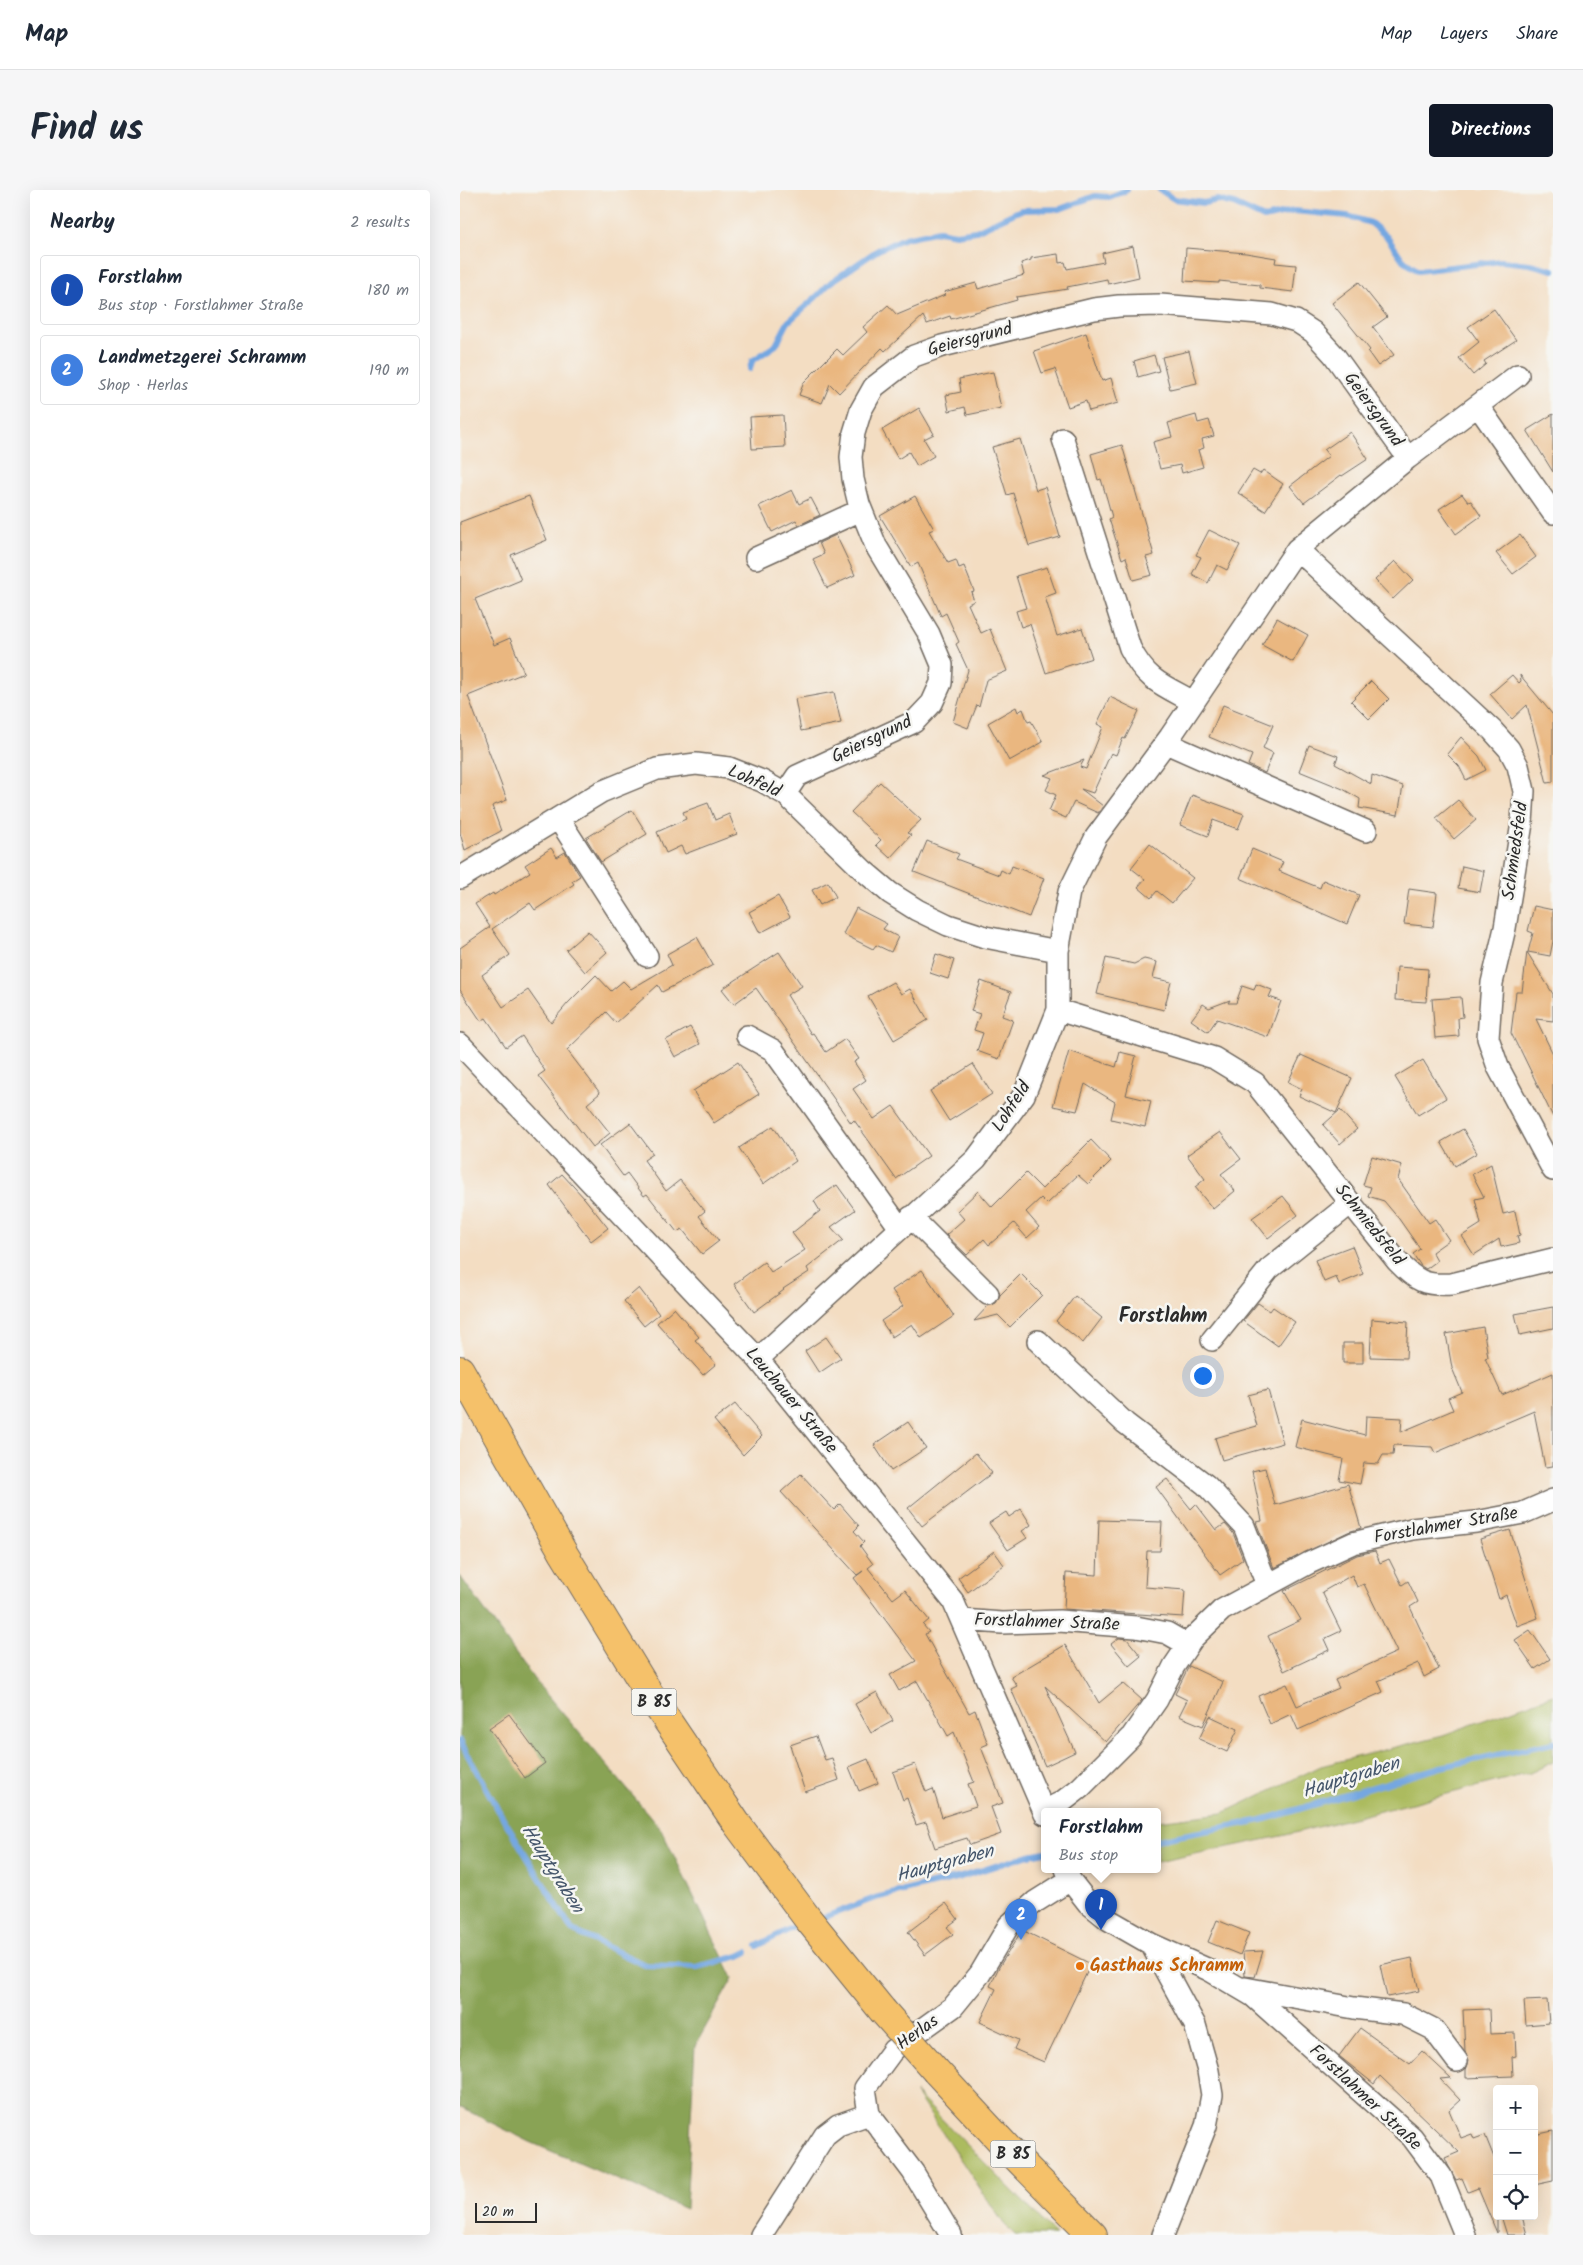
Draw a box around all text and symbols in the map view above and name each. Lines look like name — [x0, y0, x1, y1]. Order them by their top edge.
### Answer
text: Map — [25, 15, 68, 54]
text: Map — [1381, 20, 1412, 49]
text: Layers — [1440, 20, 1488, 49]
text: Share — [1516, 20, 1558, 49]
text: Find us — [30, 102, 143, 158]
button: Directions — [1429, 104, 1553, 157]
text: Nearby — [50, 206, 115, 239]
text: 2 results — [350, 210, 410, 235]
text: Forstlahm — [98, 263, 182, 293]
text: 1 — [65, 278, 69, 303]
text: 180 m — [367, 278, 409, 303]
text: Bus stop · Forstlahmer Straße — [98, 293, 303, 318]
street label: Geiersgrund — [924, 314, 1017, 365]
text: Landmetzgerei Schramm — [98, 343, 306, 373]
text: 2 — [62, 358, 72, 383]
text: 190 m — [369, 358, 409, 383]
street label: Geiersgrund — [1336, 366, 1411, 454]
text: Shop · Herlas — [98, 373, 188, 398]
street label: Geiersgrund — [827, 707, 918, 772]
street label: Lohfeld — [723, 757, 786, 807]
street label: Schmiedsfeld — [1495, 799, 1537, 902]
street label: Lohfeld — [985, 1075, 1040, 1138]
street label: Schmiedsfeld — [1327, 1177, 1412, 1273]
district label: Forstlahm — [1119, 1301, 1207, 1333]
street label: Leuchauer Straße — [737, 1341, 845, 1461]
your location — [1190, 1363, 1216, 1389]
street label: Forstlahmer Straße — [1372, 1499, 1520, 1553]
street label: Forstlahmer Straße — [974, 1606, 1120, 1640]
road number: B 85 — [632, 1688, 676, 1715]
water label: Hauptgraben — [1299, 1748, 1405, 1807]
popup — [1041, 1808, 1161, 1873]
text: Forstlahm — [1059, 1813, 1143, 1843]
water label: Hauptgraben — [513, 1819, 592, 1921]
water label: Hauptgraben — [893, 1836, 999, 1891]
text: Bus stop — [1059, 1843, 1118, 1868]
pin: 1 — [1085, 1889, 1117, 1930]
pin: 2 — [1005, 1899, 1037, 1940]
place label: Gasthaus Schramm — [1090, 1952, 1244, 1981]
marker: Gasthaus Schramm — [1074, 1960, 1086, 1972]
street label: Herlas — [891, 2007, 946, 2058]
street label: Forstlahmer Straße — [1302, 2038, 1428, 2158]
map controls — [1493, 2085, 1538, 2220]
button: + — [1493, 2085, 1538, 2130]
button: − — [1493, 2130, 1538, 2175]
road number: B 85 — [990, 2140, 1036, 2168]
button: locate — [1493, 2175, 1538, 2220]
scale bar — [475, 2200, 538, 2223]
text: 20 m — [482, 2201, 514, 2223]

